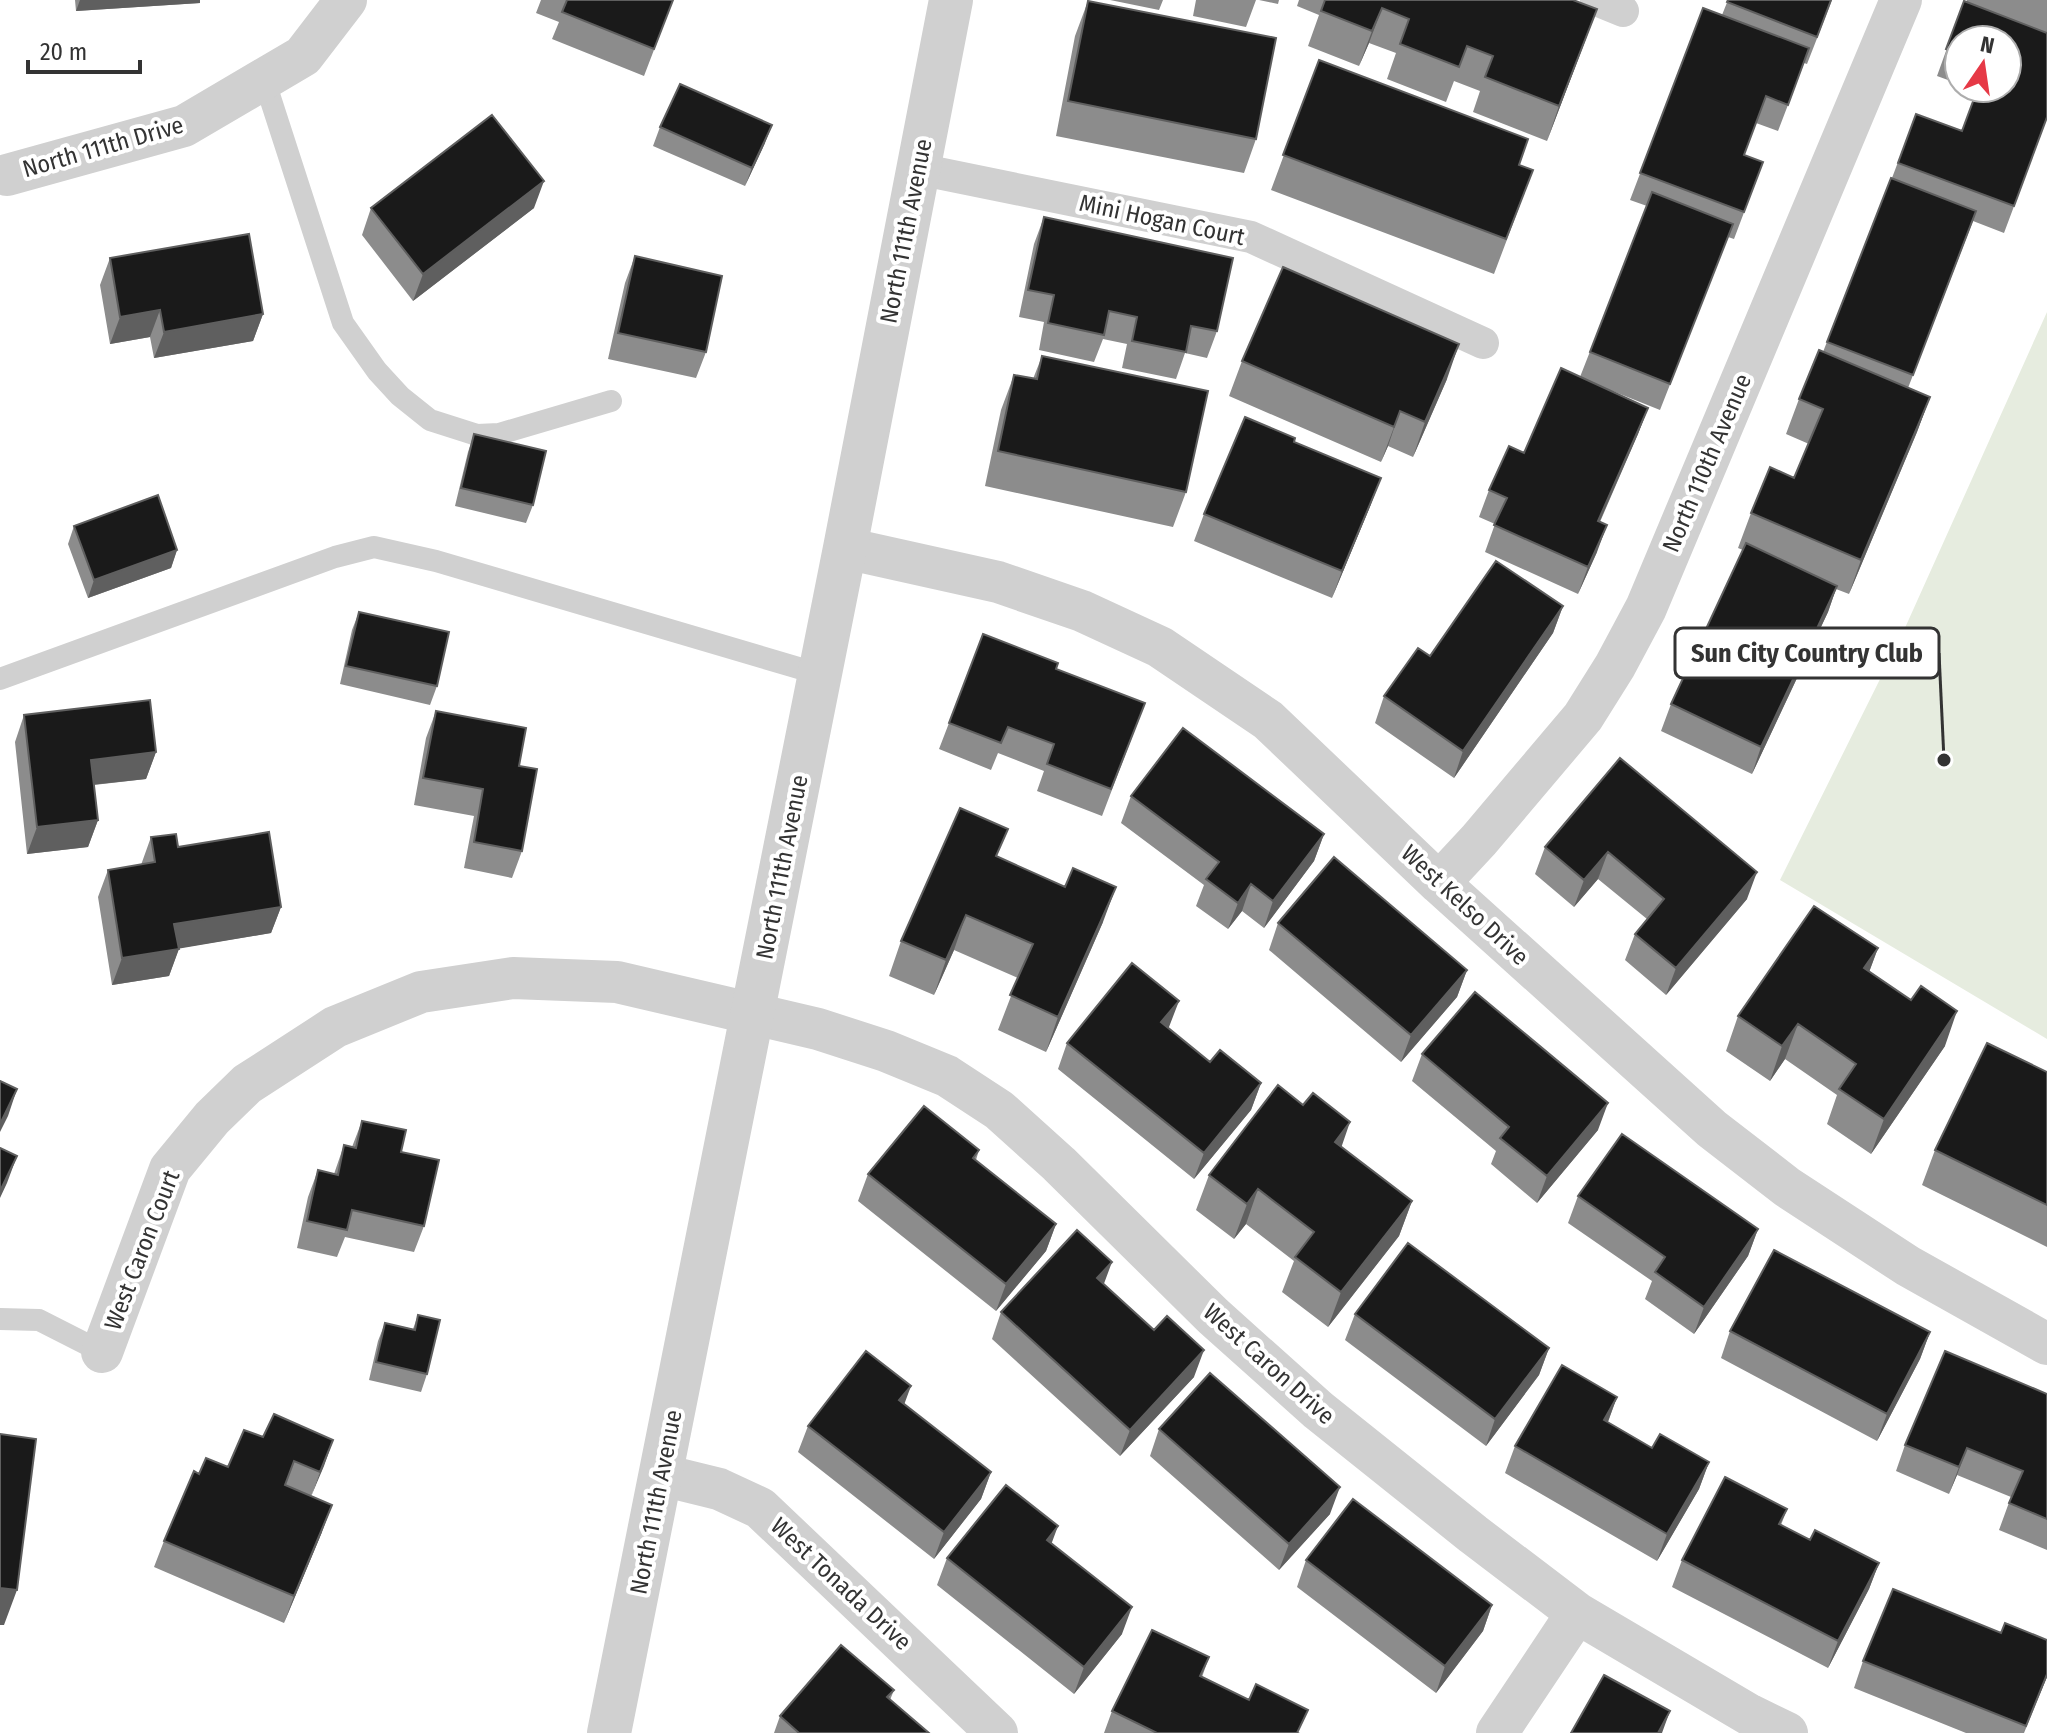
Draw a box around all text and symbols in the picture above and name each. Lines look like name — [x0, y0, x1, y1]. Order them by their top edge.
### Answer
scale bar — [28, 24, 140, 74]
north arrow — [1943, 24, 2023, 104]
text: N — [1978, 30, 1997, 60]
text: 20 m — [40, 38, 87, 66]
street label: North 111th Drive — [19, 111, 187, 183]
street label: North 111th Avenue — [874, 136, 938, 326]
street label: Mini Hogan Court — [1077, 189, 1248, 251]
street label: North 110th Avenue — [1657, 370, 1757, 556]
callout: Sun City Country Club — [1675, 628, 1939, 678]
text: Sun City Country Club — [1691, 638, 1923, 669]
street label: North 111th Avenue — [750, 772, 814, 962]
street label: West Kelso Drive — [1396, 839, 1534, 971]
street label: West Caron Court — [99, 1166, 185, 1334]
street label: West Caron Drive — [1198, 1298, 1340, 1430]
street label: North 111th Avenue — [624, 1407, 688, 1597]
street label: West Tonada Drive — [765, 1512, 917, 1656]

